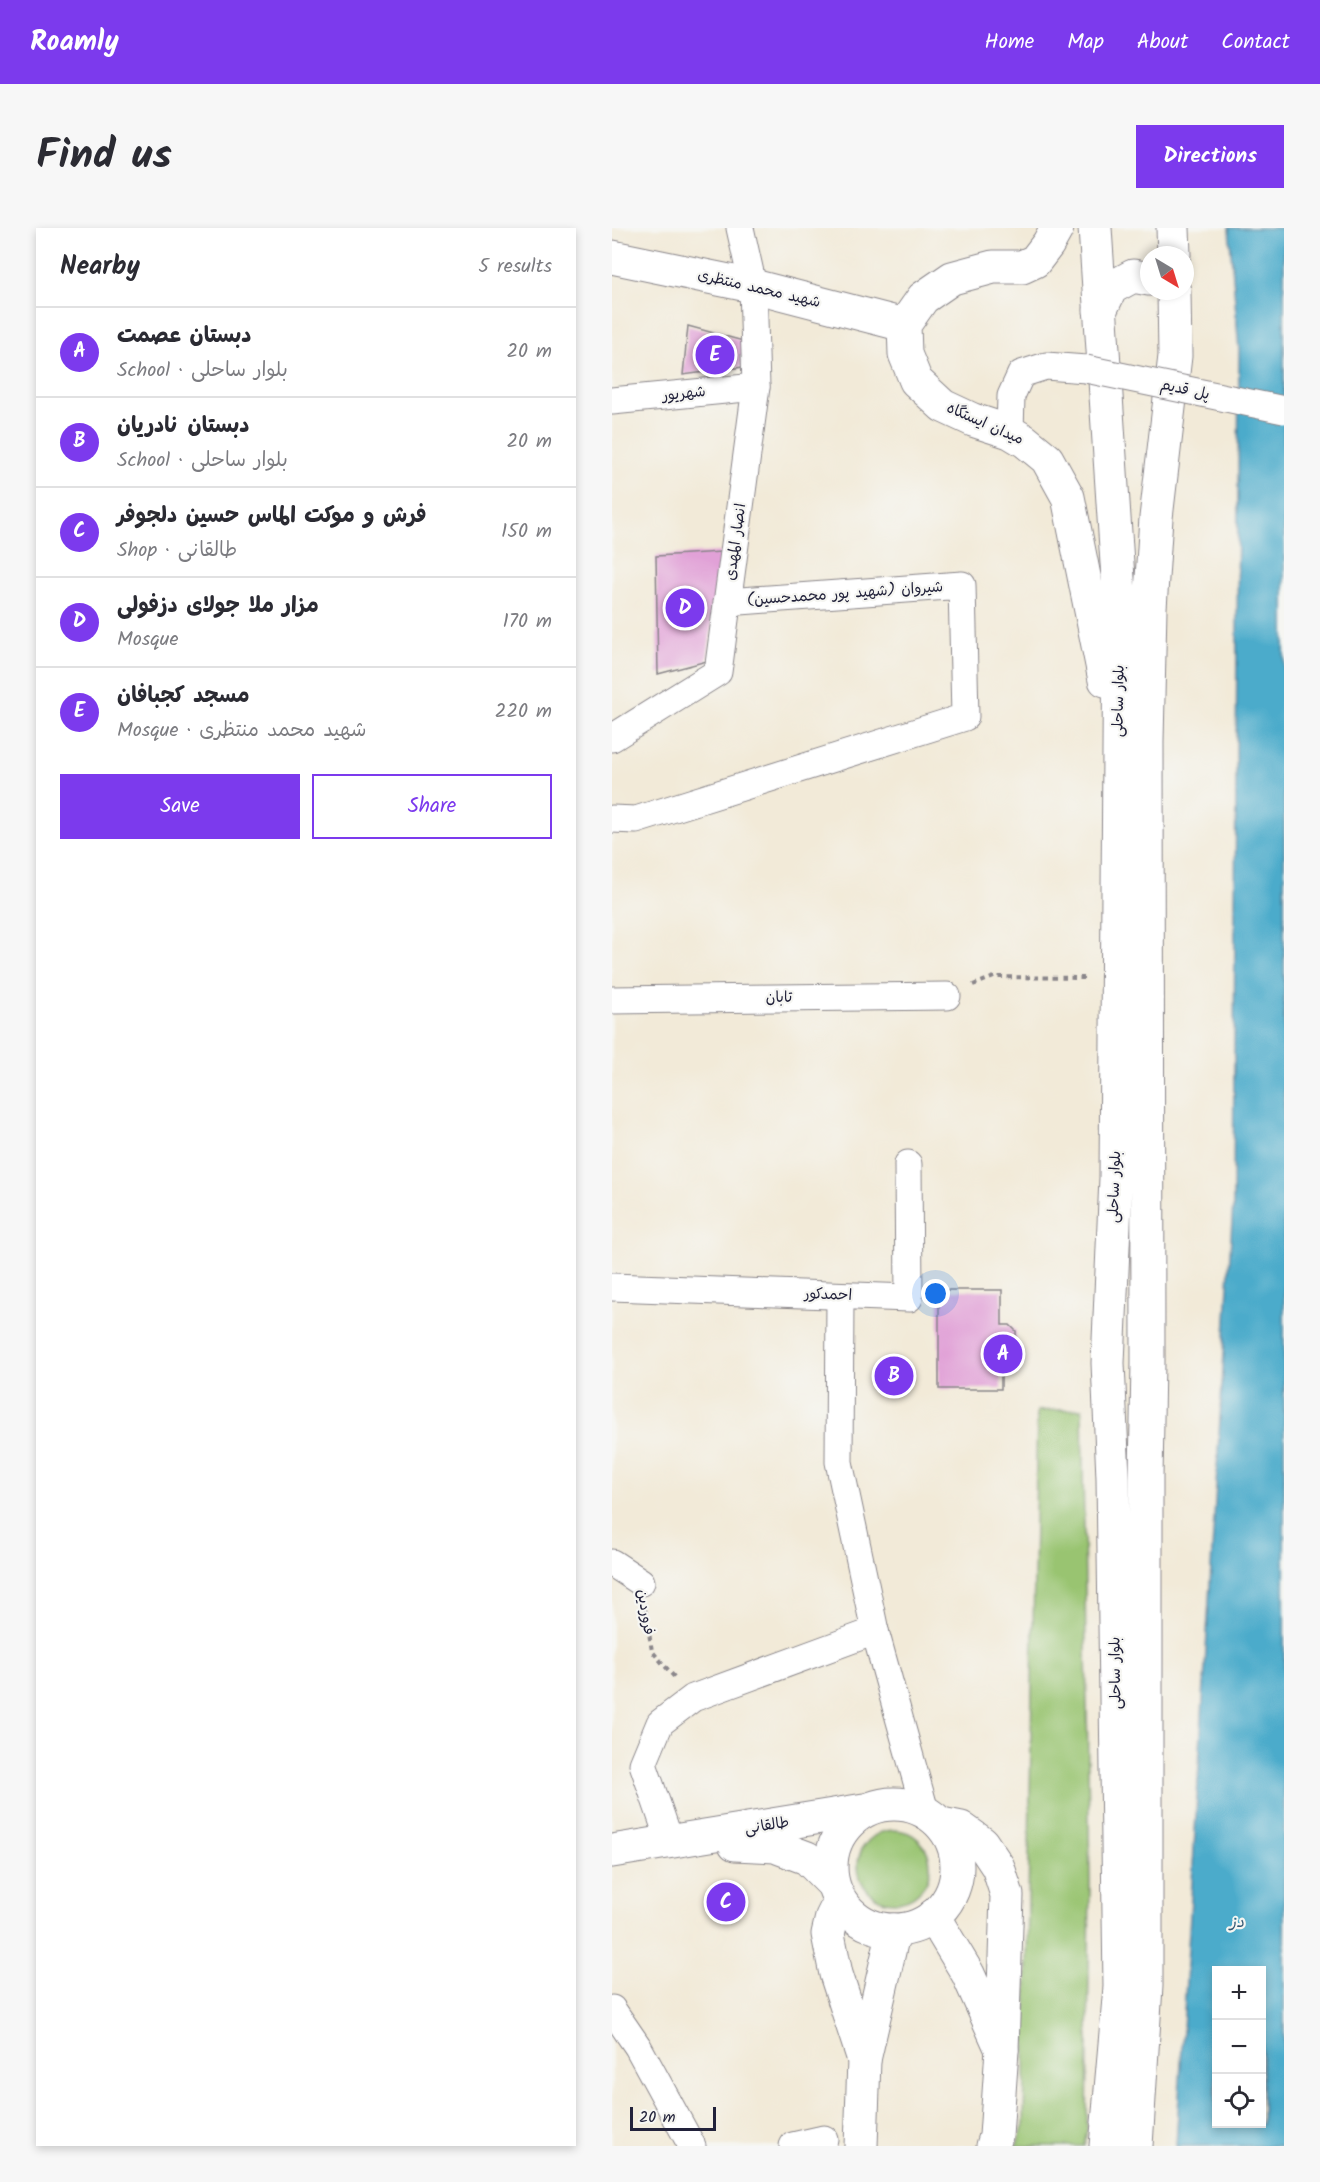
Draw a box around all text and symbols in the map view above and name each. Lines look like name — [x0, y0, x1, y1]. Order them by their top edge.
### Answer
text: Roamly — [30, 20, 119, 65]
text: Home — [985, 26, 1034, 59]
text: Map — [1067, 26, 1104, 59]
text: About — [1137, 26, 1188, 59]
text: Contact — [1221, 26, 1290, 59]
text: Find us — [36, 123, 172, 190]
button: Directions — [1136, 125, 1284, 188]
text: Nearby — [60, 246, 140, 288]
north arrow — [1140, 246, 1194, 300]
text: 5 results — [478, 251, 552, 283]
street label: شهید محمد منتظری — [695, 263, 823, 315]
text: دبستان عصمت — [117, 319, 251, 354]
pin: E — [696, 332, 734, 378]
text: A — [73, 336, 86, 368]
text: 20 m — [506, 336, 552, 368]
text: School · بلوار ساحلی — [117, 355, 288, 387]
street label: پل قدیم — [1158, 373, 1212, 407]
street label: شهریور — [660, 380, 707, 408]
street label: میدان ایستگاه — [943, 396, 1027, 452]
text: دبستان نادریان — [117, 409, 249, 444]
text: B — [73, 426, 86, 458]
text: 20 m — [506, 426, 552, 458]
text: School · بلوار ساحلی — [117, 445, 288, 477]
text: فرش و موکت الماس حسین دلجوفر — [117, 499, 427, 534]
street label: انصار المهدی — [719, 502, 753, 582]
text: C — [73, 516, 86, 548]
text: 150 m — [501, 516, 552, 548]
text: Shop · طالقانی — [117, 535, 237, 567]
street label: شیروان (شهید پور محمدحسین) — [746, 575, 944, 613]
pin: D — [666, 586, 704, 631]
text: مزار ملا جولای دزفولی — [117, 589, 319, 624]
text: D — [73, 606, 86, 638]
text: 170 m — [503, 606, 552, 638]
text: Mosque — [117, 624, 178, 656]
street label: بلوار ساحلی — [1106, 665, 1132, 737]
text: مسجد کجبافان — [117, 679, 250, 714]
text: E — [74, 696, 85, 728]
text: 220 m — [495, 696, 552, 728]
text: Mosque · شهید محمد منتظری — [117, 715, 366, 747]
button: Save — [60, 774, 300, 839]
button: Share — [312, 774, 552, 839]
street label: تابان — [765, 986, 793, 1010]
street label: بلوار ساحلی — [1102, 1150, 1128, 1224]
your location — [921, 1279, 950, 1308]
street label: احمدکور — [802, 1282, 853, 1308]
pin: A — [984, 1332, 1022, 1376]
pin: B — [874, 1354, 914, 1398]
street label: فروردین — [630, 1587, 660, 1637]
street label: بلوار ساحلی — [1103, 1637, 1129, 1709]
street label: طالقانی — [743, 1811, 791, 1841]
pin: C — [706, 1880, 746, 1924]
water label: دز — [1228, 1910, 1244, 1935]
map controls — [1212, 1966, 1266, 2128]
button: + — [1212, 1966, 1266, 2020]
button: − — [1212, 2020, 1266, 2074]
button: locate — [1212, 2074, 1266, 2128]
scale bar — [630, 2104, 716, 2132]
text: 20 m — [639, 2105, 675, 2130]

